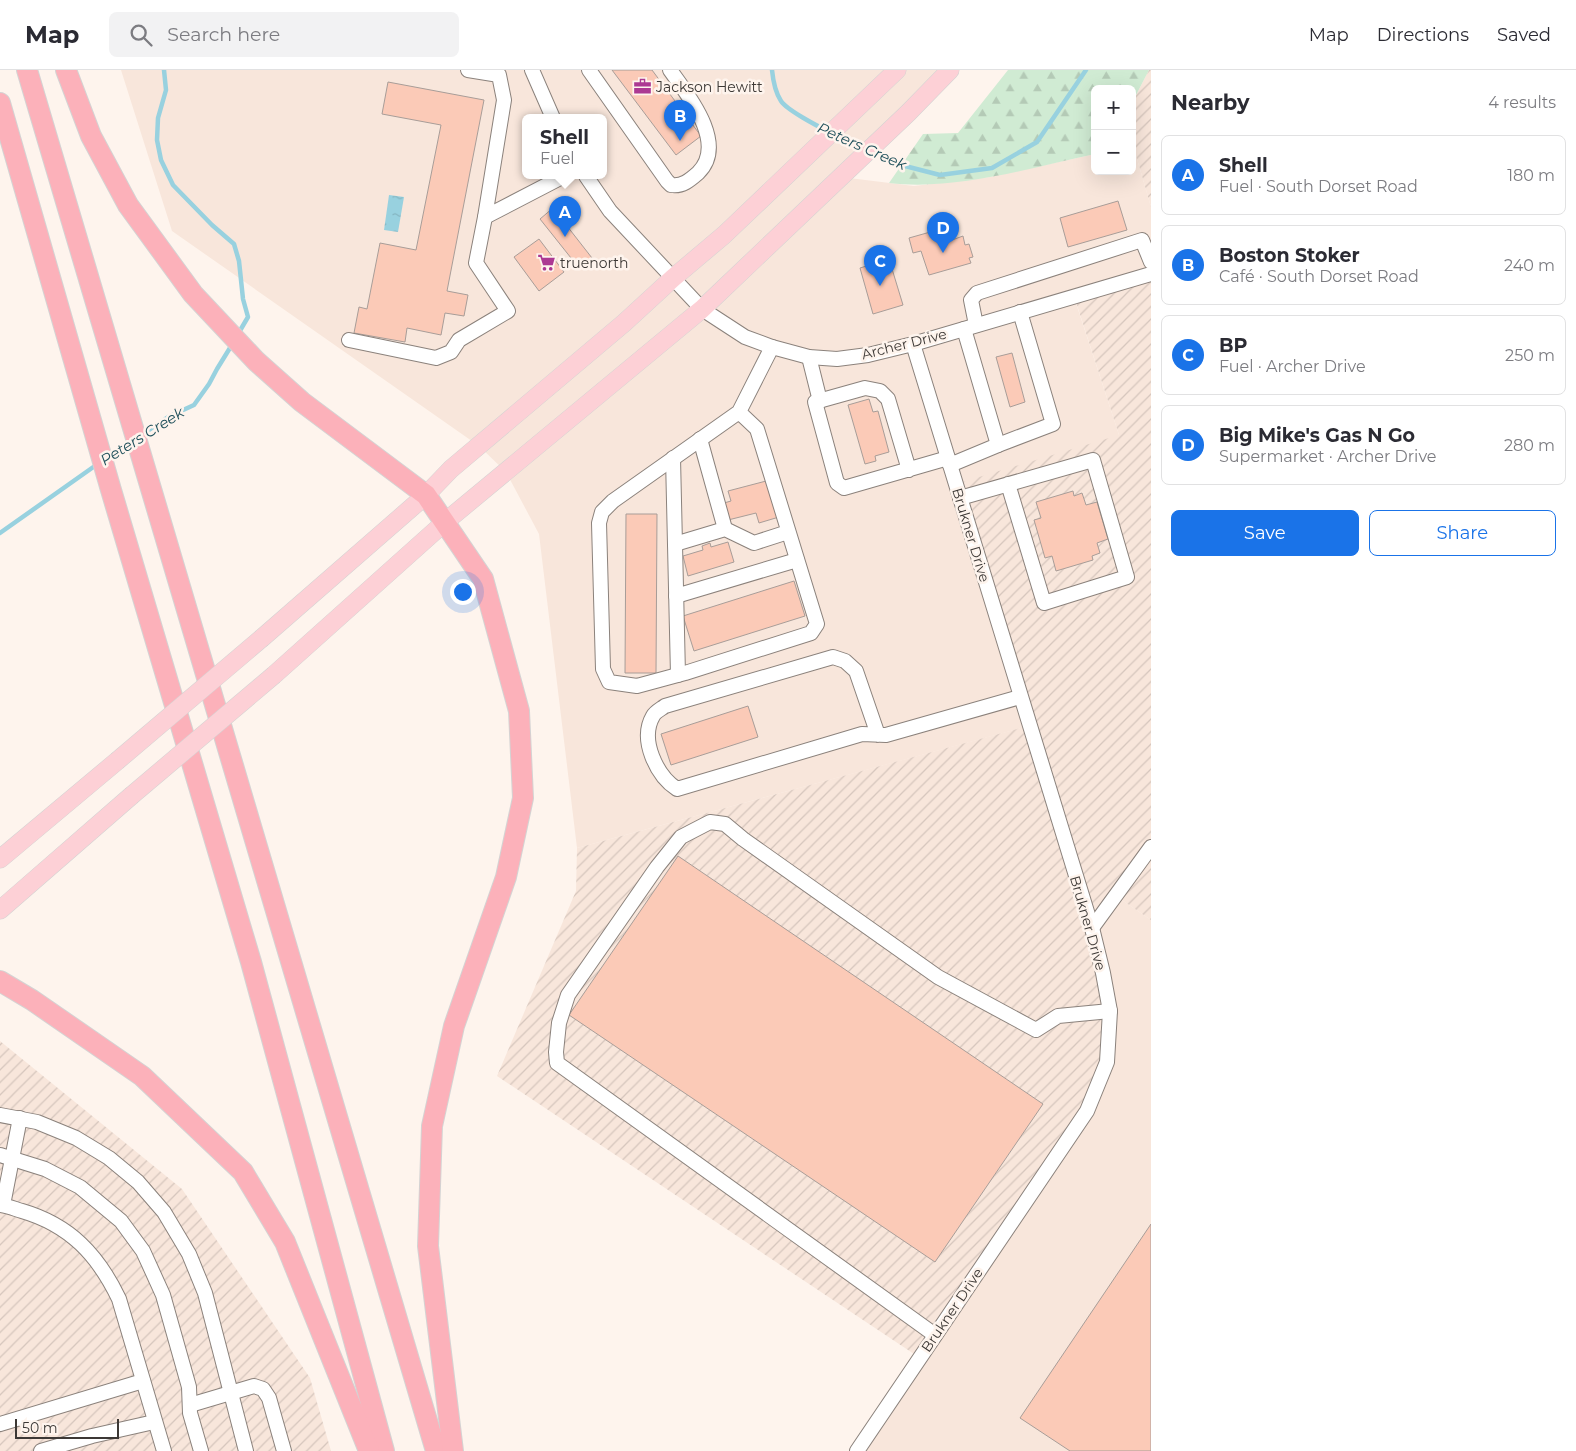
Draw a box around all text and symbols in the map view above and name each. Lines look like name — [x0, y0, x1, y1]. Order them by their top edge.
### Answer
search box — [109, 12, 459, 57]
text: Map — [25, 20, 79, 49]
icon: search — [127, 21, 155, 49]
text: Search here — [167, 23, 280, 46]
text: Map — [1309, 24, 1349, 46]
text: Directions — [1377, 24, 1469, 46]
text: Saved — [1497, 24, 1551, 46]
office icon: Jackson Hewitt — [632, 77, 652, 97]
place label: Jackson Hewitt — [655, 78, 763, 96]
map controls — [1091, 85, 1136, 175]
button: + — [1091, 85, 1136, 130]
text: Nearby — [1171, 90, 1250, 115]
text: 4 results — [1488, 93, 1556, 112]
pin: B — [664, 100, 696, 141]
popup — [522, 114, 607, 179]
water label: Peters Creek — [815, 118, 910, 175]
text: Shell — [540, 126, 589, 149]
button: − — [1091, 130, 1136, 175]
text: Fuel — [540, 149, 575, 168]
text: Shell — [1219, 154, 1268, 177]
text: A — [1182, 166, 1194, 185]
text: 180 m — [1507, 166, 1555, 185]
text: Fuel · South Dorset Road — [1219, 177, 1418, 196]
pin: A — [549, 196, 581, 237]
pin: D — [927, 212, 959, 253]
text: Boston Stoker — [1219, 244, 1360, 267]
pin: C — [864, 245, 896, 286]
supermarket icon: truenorth — [536, 253, 556, 273]
place label: truenorth — [560, 254, 628, 272]
text: B — [1182, 256, 1194, 275]
text: 240 m — [1504, 256, 1555, 275]
text: Café · South Dorset Road — [1219, 267, 1419, 286]
street label: Archer Drive — [860, 325, 948, 363]
text: BP — [1219, 334, 1247, 357]
text: C — [1182, 346, 1194, 365]
text: 250 m — [1505, 346, 1555, 365]
text: Fuel · Archer Drive — [1219, 357, 1366, 376]
water label: Peters Creek — [97, 402, 188, 469]
text: Big Mike's Gas N Go — [1219, 424, 1415, 447]
text: D — [1181, 436, 1195, 455]
text: 280 m — [1504, 436, 1555, 455]
text: Supermarket · Archer Drive — [1219, 447, 1436, 466]
street label: Brukner Drive — [948, 486, 994, 584]
button: Save — [1171, 510, 1359, 556]
button: Share — [1369, 510, 1556, 556]
your location — [450, 579, 476, 605]
street label: Brukner Drive — [1066, 874, 1110, 972]
street label: Brukner Drive — [917, 1264, 987, 1356]
scale bar — [15, 1416, 119, 1439]
text: 50 m — [22, 1419, 58, 1437]

